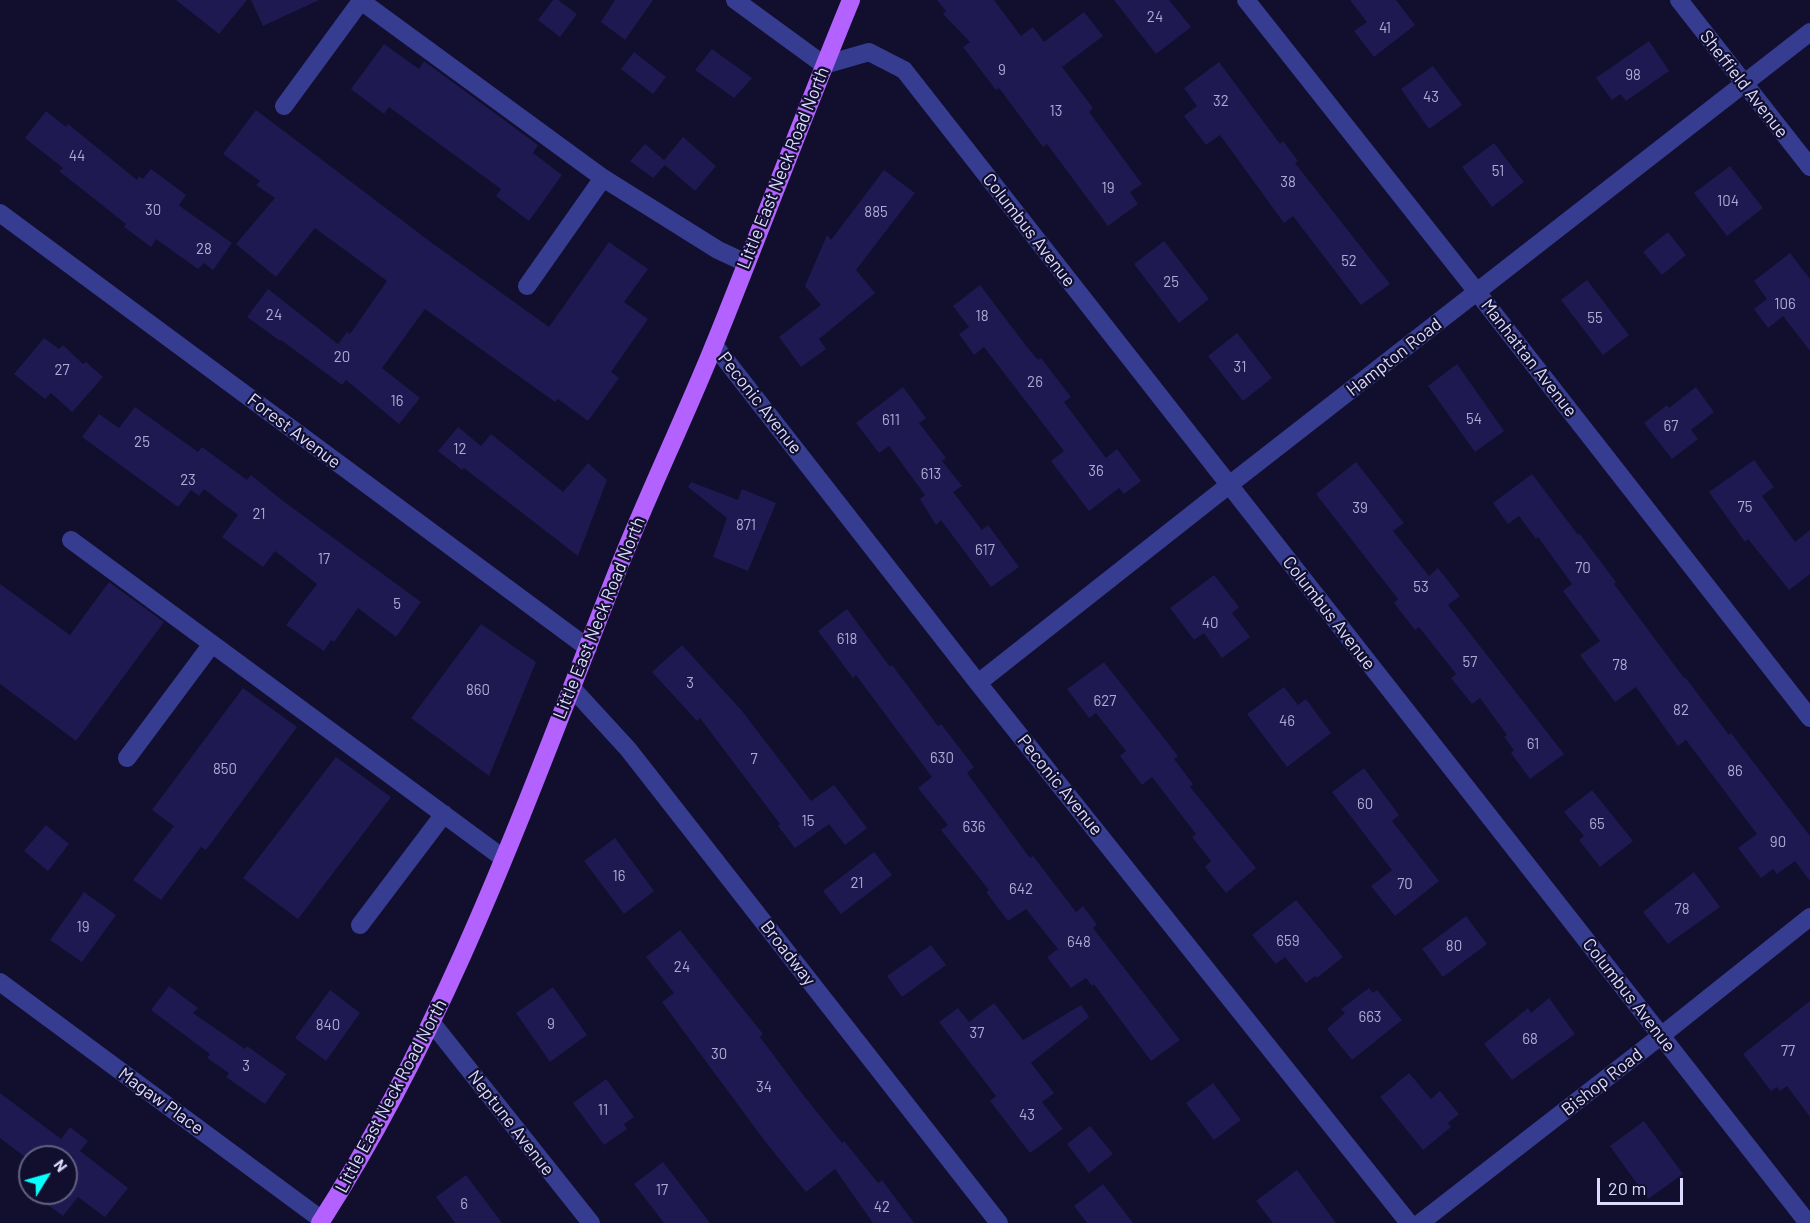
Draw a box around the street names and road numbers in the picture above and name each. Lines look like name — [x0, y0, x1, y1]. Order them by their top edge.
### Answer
street label: Sheffield Avenue — [1695, 26, 1793, 142]
street label: Little East Neck Road North — [732, 64, 834, 272]
street label: Columbus Avenue — [978, 169, 1080, 291]
street label: Manhattan Avenue — [1476, 295, 1582, 421]
street label: Hampton Road — [1342, 313, 1446, 401]
street label: Peconic Avenue — [713, 348, 807, 458]
street label: Forest Avenue — [243, 389, 345, 473]
street label: Little East Neck Road North — [548, 514, 650, 722]
street label: Columbus Avenue — [1278, 552, 1380, 674]
street label: Peconic Avenue — [1013, 730, 1107, 840]
street label: Broadway — [756, 916, 820, 990]
street label: Columbus Avenue — [1578, 934, 1680, 1056]
street label: Little East Neck Road North — [331, 995, 451, 1197]
street label: Bishop Road — [1557, 1044, 1647, 1120]
street label: Magaw Place — [114, 1063, 208, 1139]
street label: Neptune Avenue — [463, 1066, 559, 1180]

